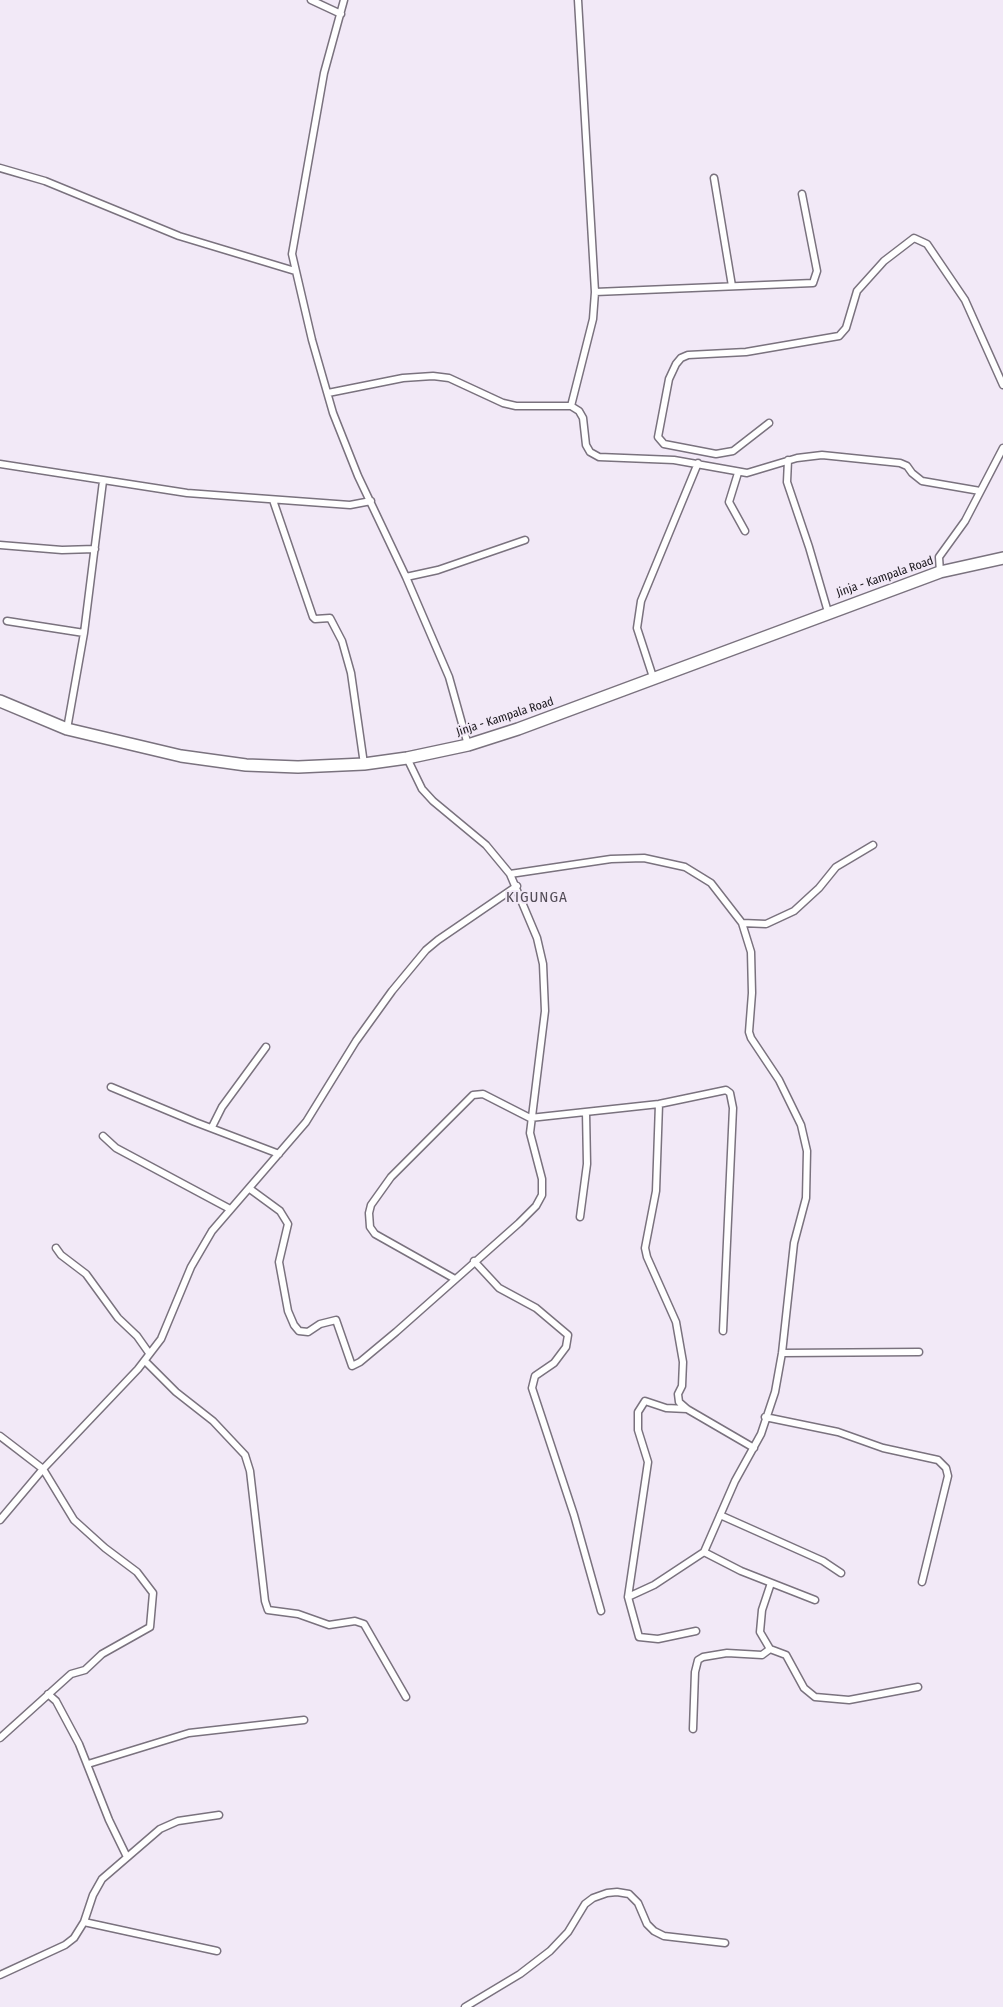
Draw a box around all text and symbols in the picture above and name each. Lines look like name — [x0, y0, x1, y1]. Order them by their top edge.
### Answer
street label: Jinja - Kampala Road — [835, 554, 935, 600]
street label: Jinja - Kampala Road — [454, 694, 556, 740]
district label: KIGUNGA — [505, 889, 569, 907]

